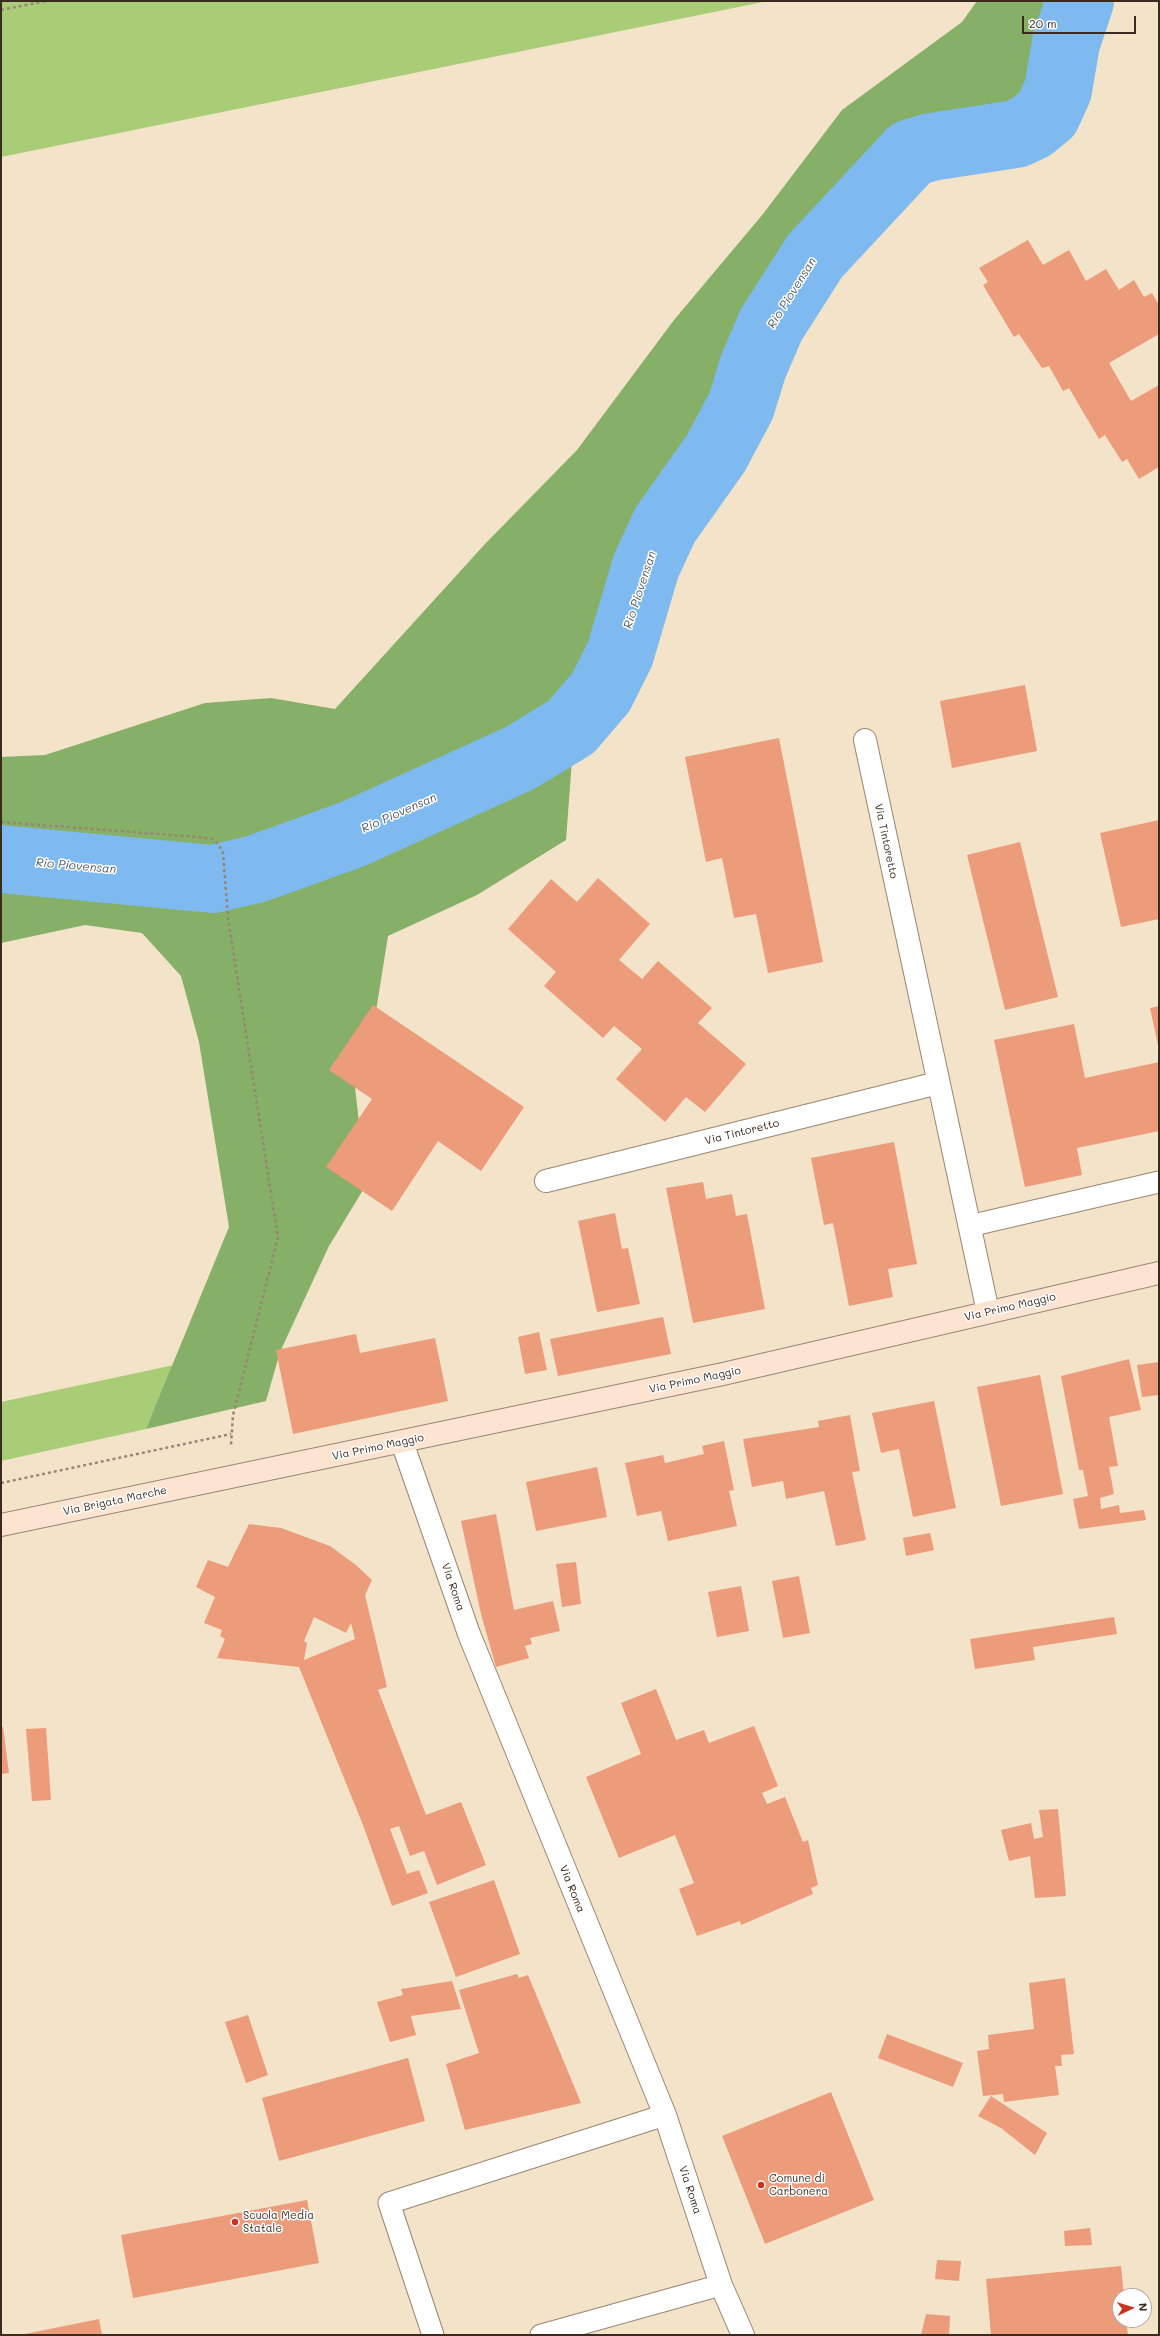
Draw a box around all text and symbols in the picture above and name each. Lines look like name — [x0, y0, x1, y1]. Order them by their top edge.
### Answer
scale bar — [1024, 8, 1138, 34]
text: 20 m — [1029, 15, 1057, 31]
water label: Rio Piovensan — [764, 255, 820, 331]
water label: Rio Piovensan — [621, 549, 659, 631]
water label: Rio Piovensan — [359, 790, 439, 836]
street label: Via Tintoretto — [872, 802, 900, 880]
water label: Rio Piovensan — [35, 855, 117, 877]
street label: Via Tintoretto — [703, 1116, 781, 1148]
street label: Via Primo Maggio — [963, 1290, 1057, 1324]
street label: Via Primo Maggio — [648, 1364, 742, 1396]
street label: Via Primo Maggio — [331, 1431, 425, 1463]
street label: Via Brigata Marche — [62, 1484, 168, 1518]
street label: Via Roma — [439, 1561, 467, 1613]
street label: Via Roma — [557, 1863, 587, 1915]
street label: Via Roma — [676, 2164, 704, 2216]
place label: Comune di Carbonera — [769, 2172, 828, 2198]
marker: Comune di Carbonera — [756, 2180, 766, 2190]
place label: Scuola Media Statale — [243, 2209, 314, 2235]
marker: Scuola Media Statale — [230, 2217, 240, 2227]
north arrow — [1112, 2288, 1152, 2328]
text: N — [1136, 2302, 1151, 2312]

